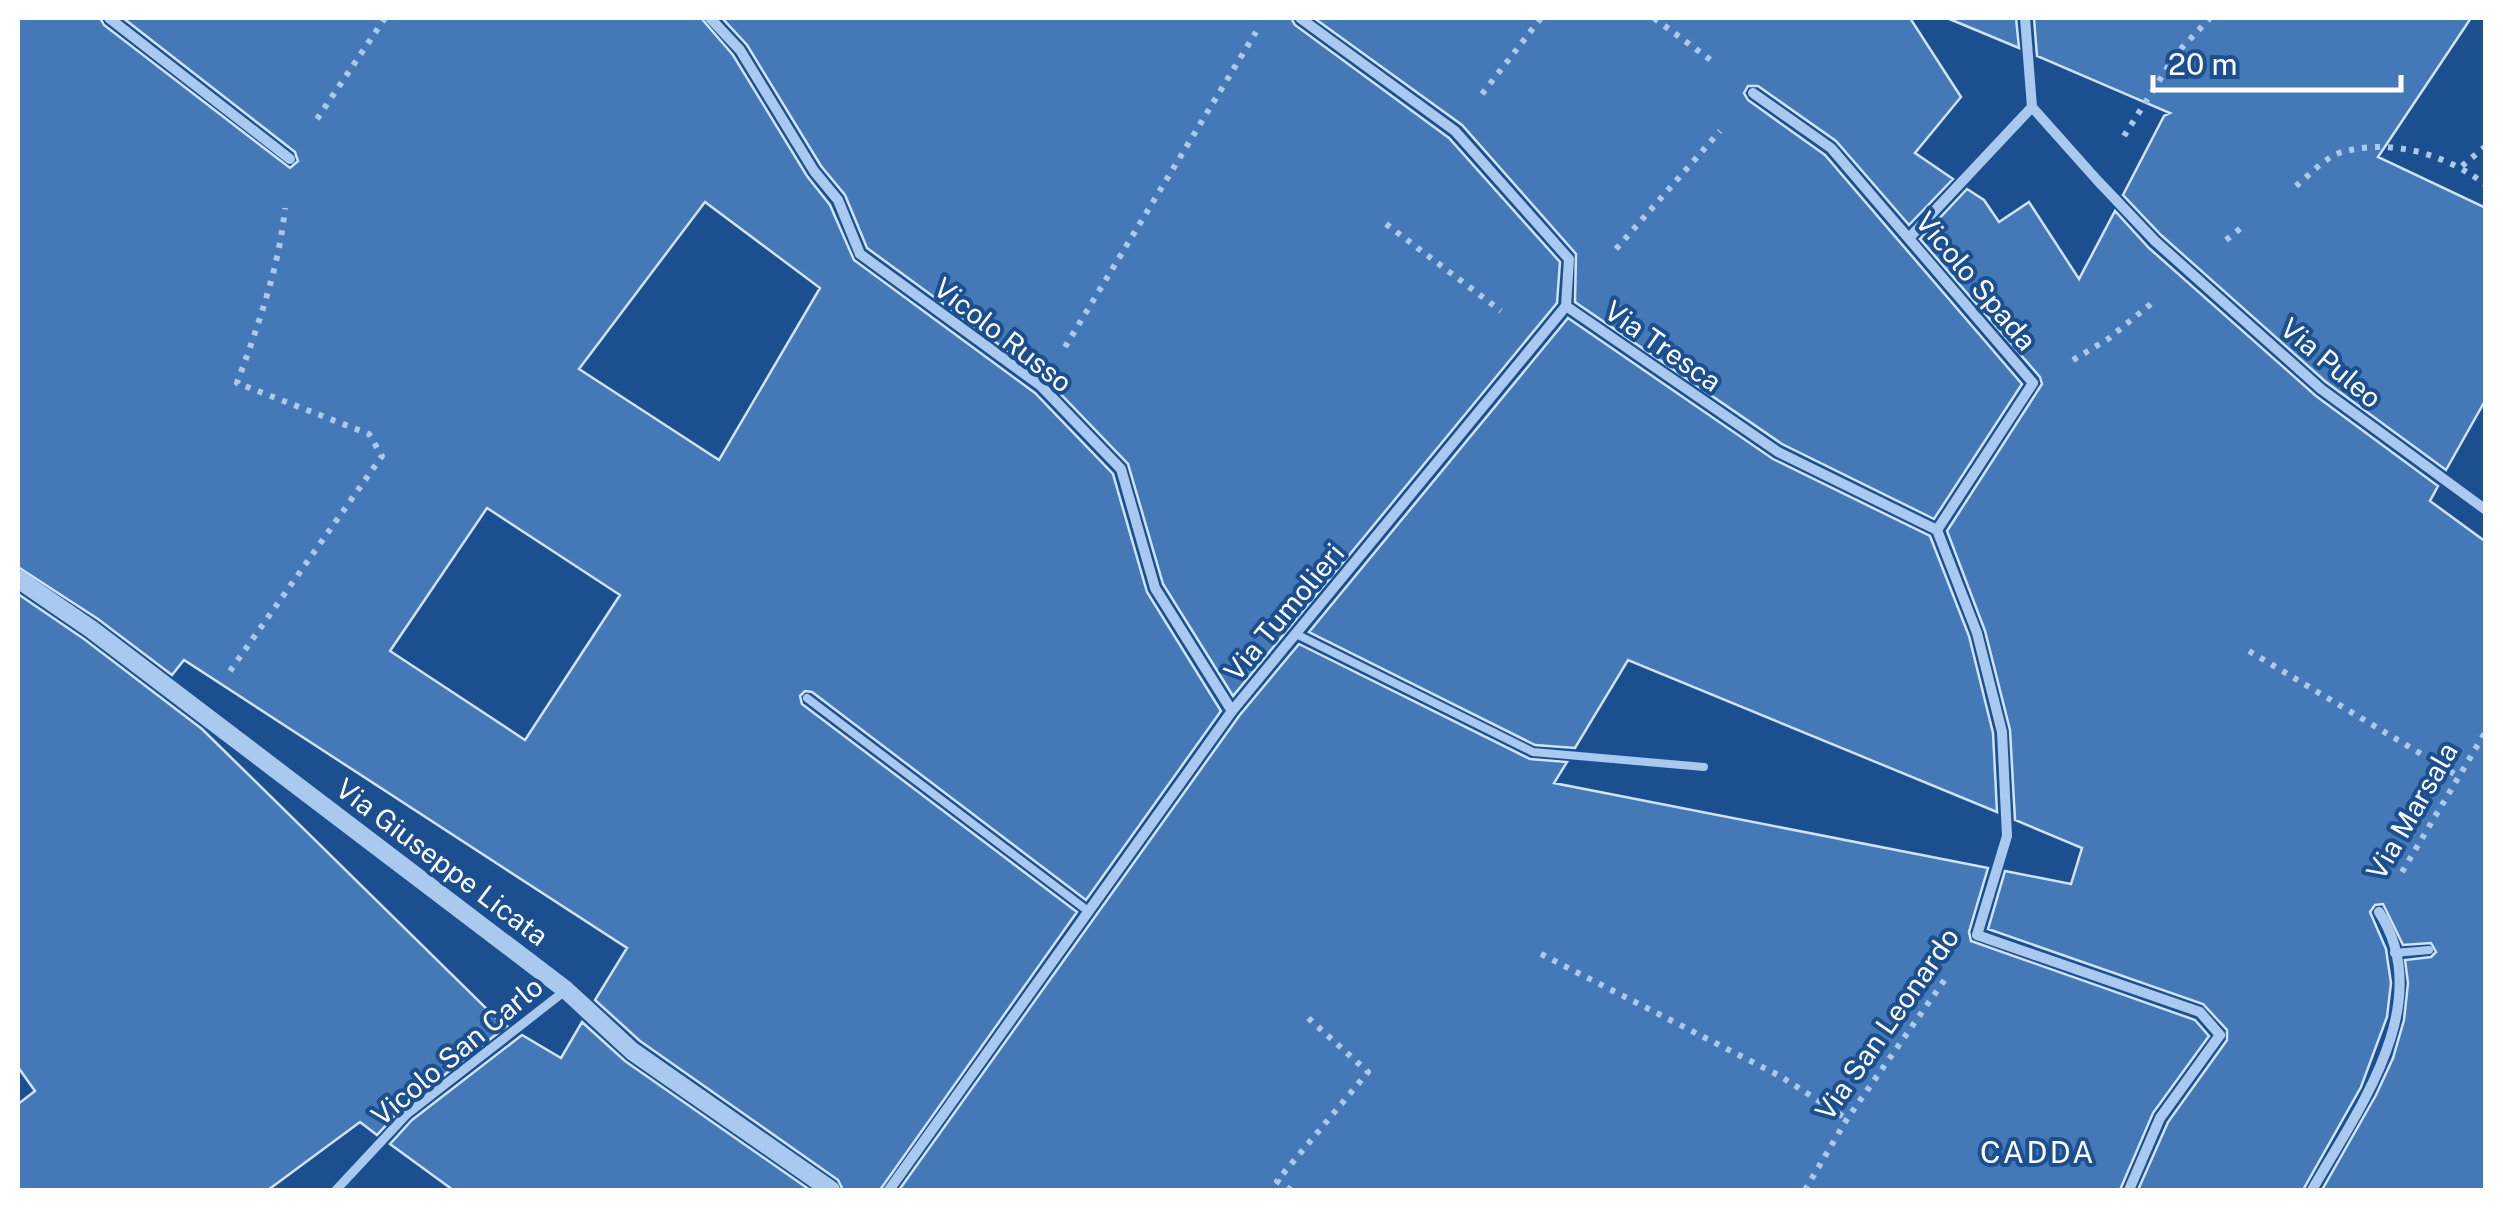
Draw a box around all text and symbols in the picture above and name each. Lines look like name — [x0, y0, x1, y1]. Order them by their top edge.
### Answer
scale bar — [2153, 30, 2400, 92]
text: 20 m — [2168, 46, 2237, 82]
street label: Vicolo Spada — [1909, 205, 2044, 356]
street label: Vicolo Russo — [928, 270, 1079, 399]
street label: Via Tresca — [1599, 293, 1728, 398]
street label: Via Puleo — [2274, 311, 2389, 414]
street label: Via Tumolieri — [1217, 536, 1350, 687]
street label: Via Marsala — [2359, 736, 2464, 885]
street label: Via Giuseppe Licata — [330, 771, 555, 952]
street label: Via San Leonardo — [1808, 921, 1965, 1126]
street label: Vicolo San Carlo — [364, 969, 549, 1132]
district label: CADDA — [1980, 1134, 2096, 1170]

